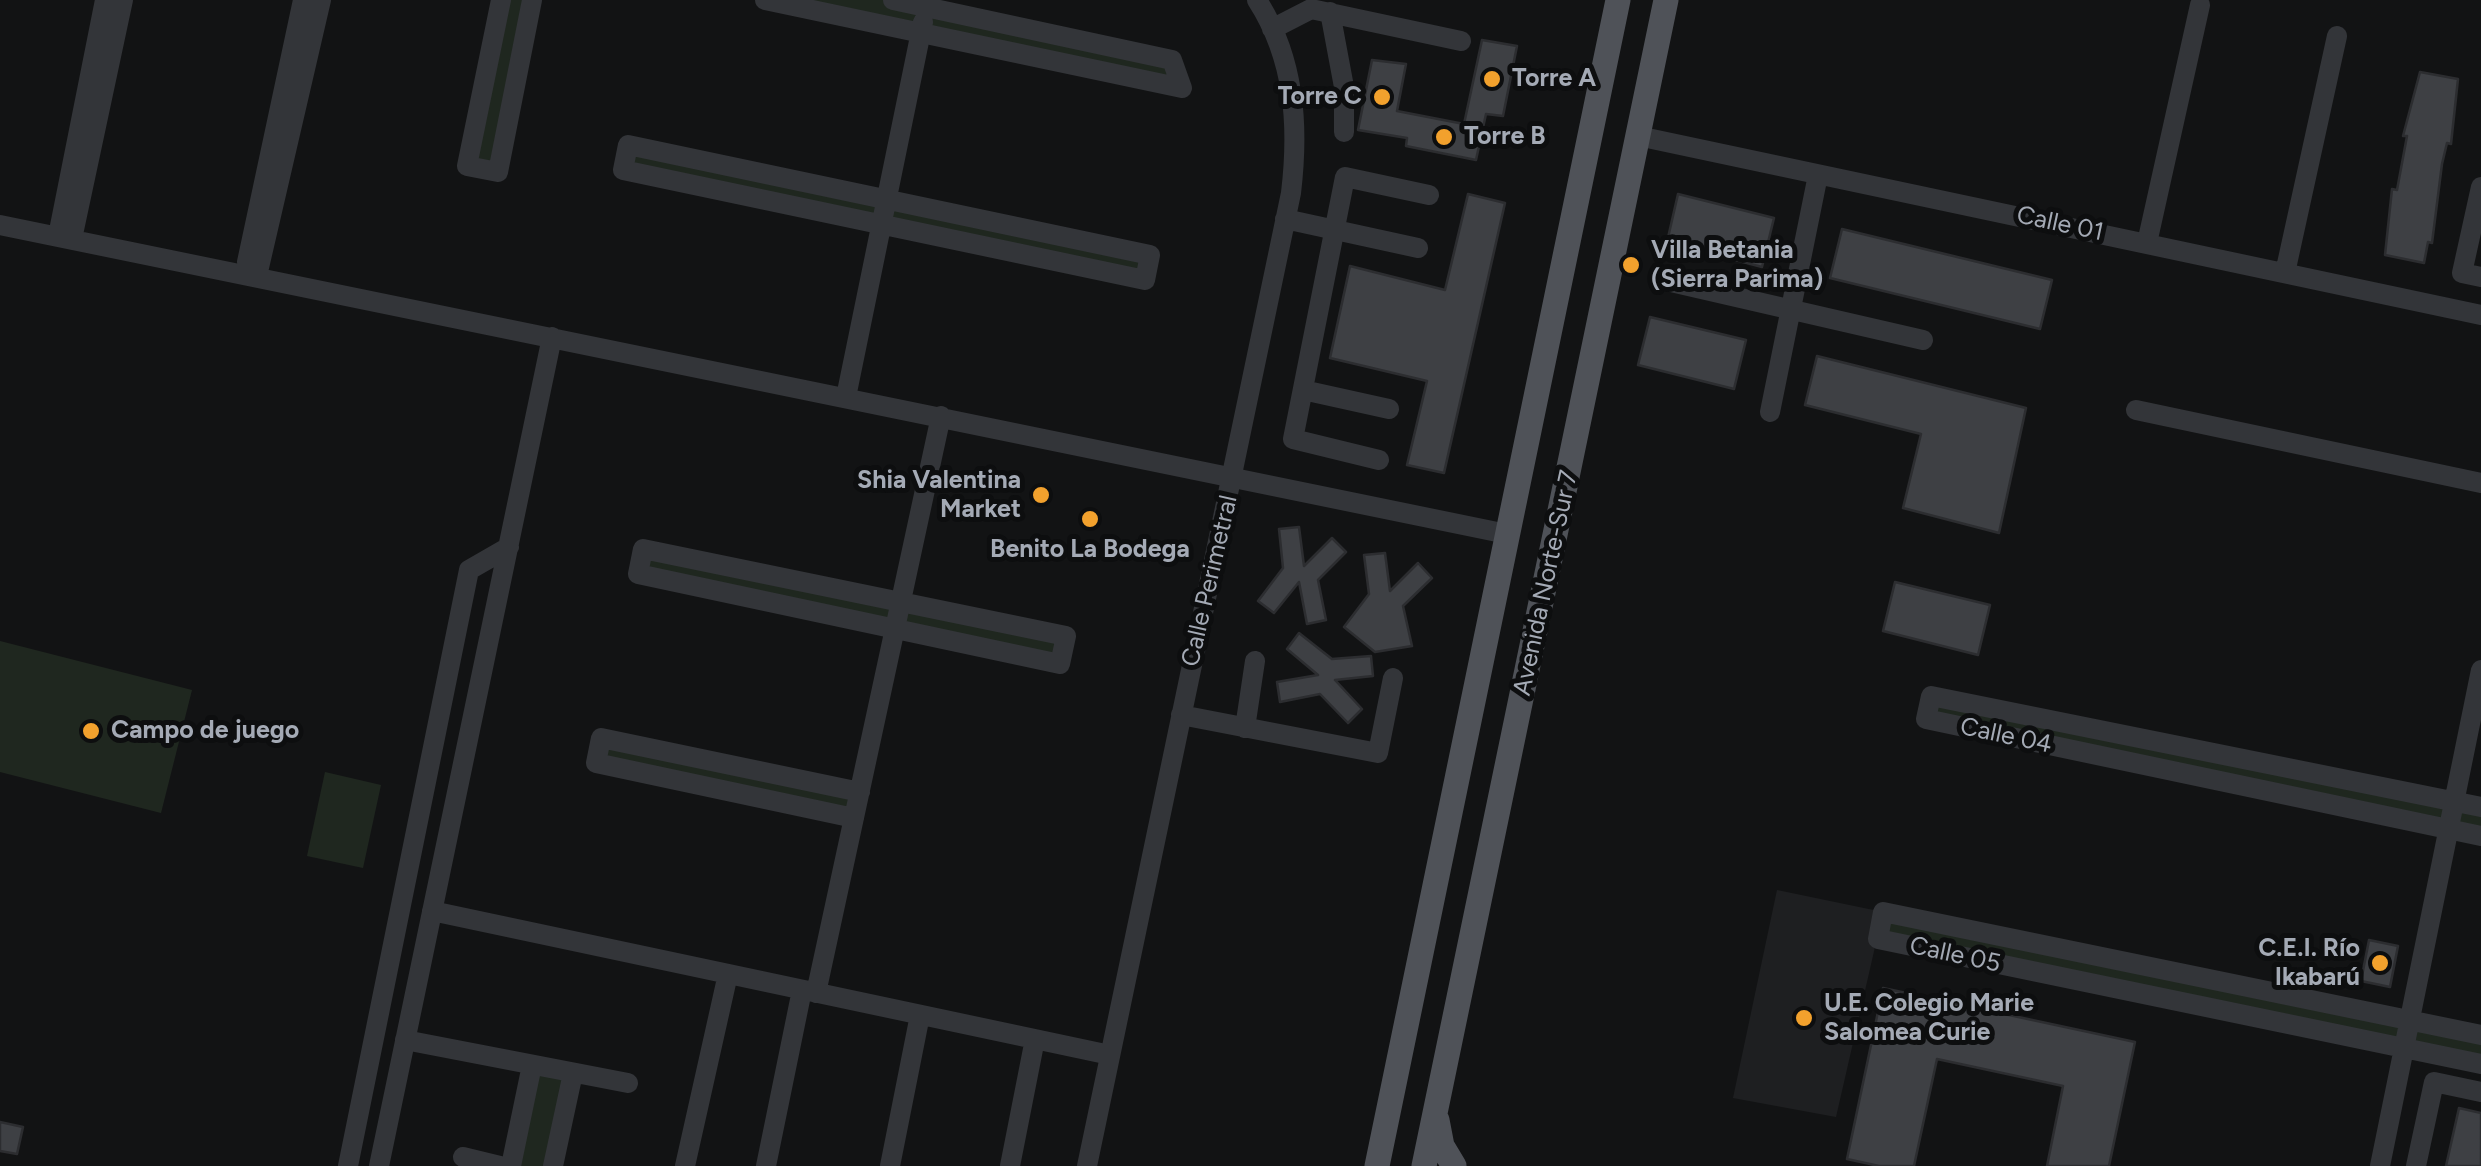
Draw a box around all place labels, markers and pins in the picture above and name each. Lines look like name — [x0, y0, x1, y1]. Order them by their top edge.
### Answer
place label: Torre A — [1512, 64, 1596, 94]
marker: Torre A — [1481, 68, 1503, 90]
place label: Torre C — [1278, 82, 1362, 112]
marker: Torre C — [1371, 86, 1393, 108]
place label: Torre B — [1464, 122, 1546, 152]
marker: Torre B — [1433, 126, 1455, 148]
place label: Villa Betania (Sierra Parima) — [1651, 236, 1823, 295]
marker: Villa Betania (Sierra Parima) — [1620, 254, 1642, 276]
place label: Shia Valentina Market — [857, 466, 1021, 525]
marker: Shia Valentina Market — [1030, 484, 1052, 506]
marker: Benito La Bodega — [1079, 508, 1101, 530]
place label: Benito La Bodega — [990, 535, 1190, 565]
place label: Campo de juego — [111, 716, 299, 746]
marker: Campo de juego — [80, 720, 102, 742]
place label: C.E.I. Río Ikabarú — [2258, 934, 2360, 993]
marker: C.E.I. Río Ikabarú — [2369, 952, 2391, 974]
place label: U.E. Colegio Marie Salomea Curie — [1824, 989, 2034, 1048]
marker: U.E. Colegio Marie Salomea Curie — [1793, 1007, 1815, 1029]

